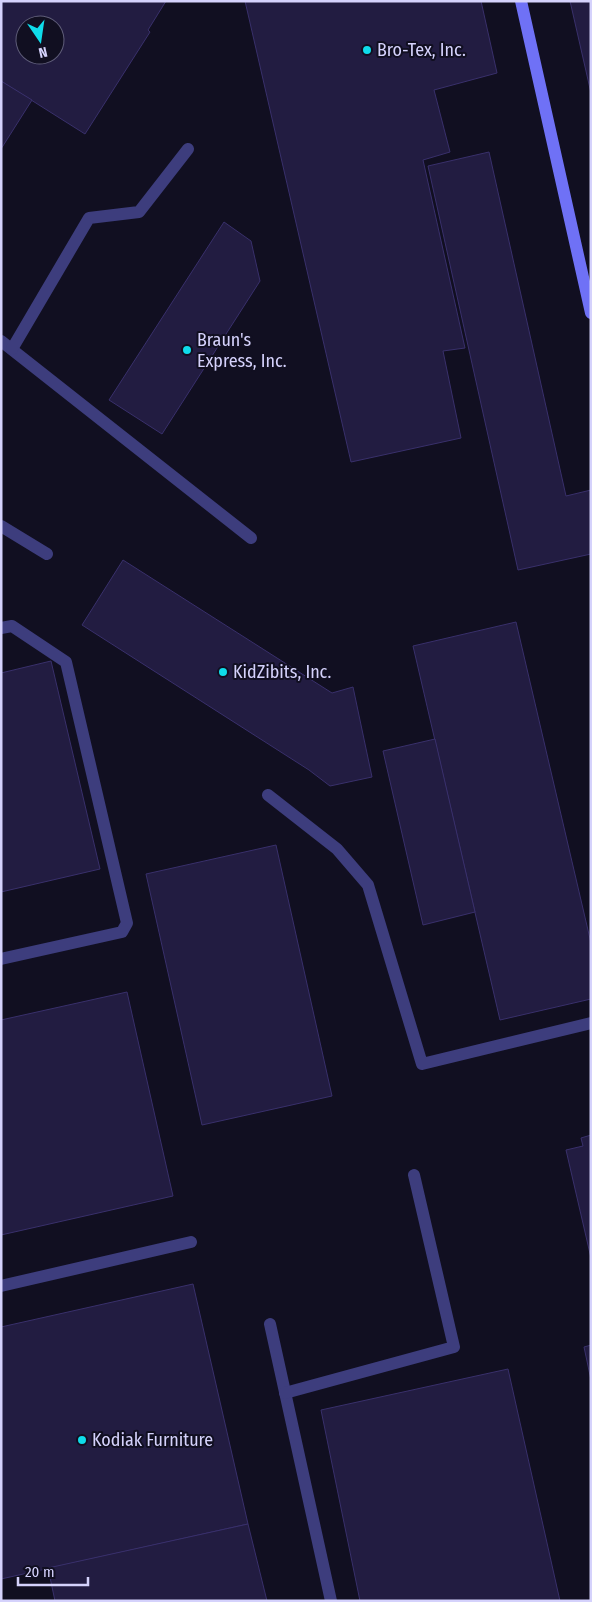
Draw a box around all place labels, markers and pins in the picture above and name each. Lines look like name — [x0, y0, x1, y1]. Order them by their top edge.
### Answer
place label: Bro-Tex, Inc. — [377, 39, 466, 61]
marker: Bro-Tex, Inc. — [361, 44, 373, 56]
place label: Braun's Express, Inc. — [197, 329, 287, 372]
marker: Braun's Express, Inc. — [181, 344, 193, 356]
place label: KidZibits, Inc. — [233, 661, 331, 683]
marker: KidZibits, Inc. — [217, 666, 229, 678]
place label: Kodiak Furniture — [92, 1429, 213, 1451]
marker: Kodiak Furniture — [76, 1434, 88, 1446]

